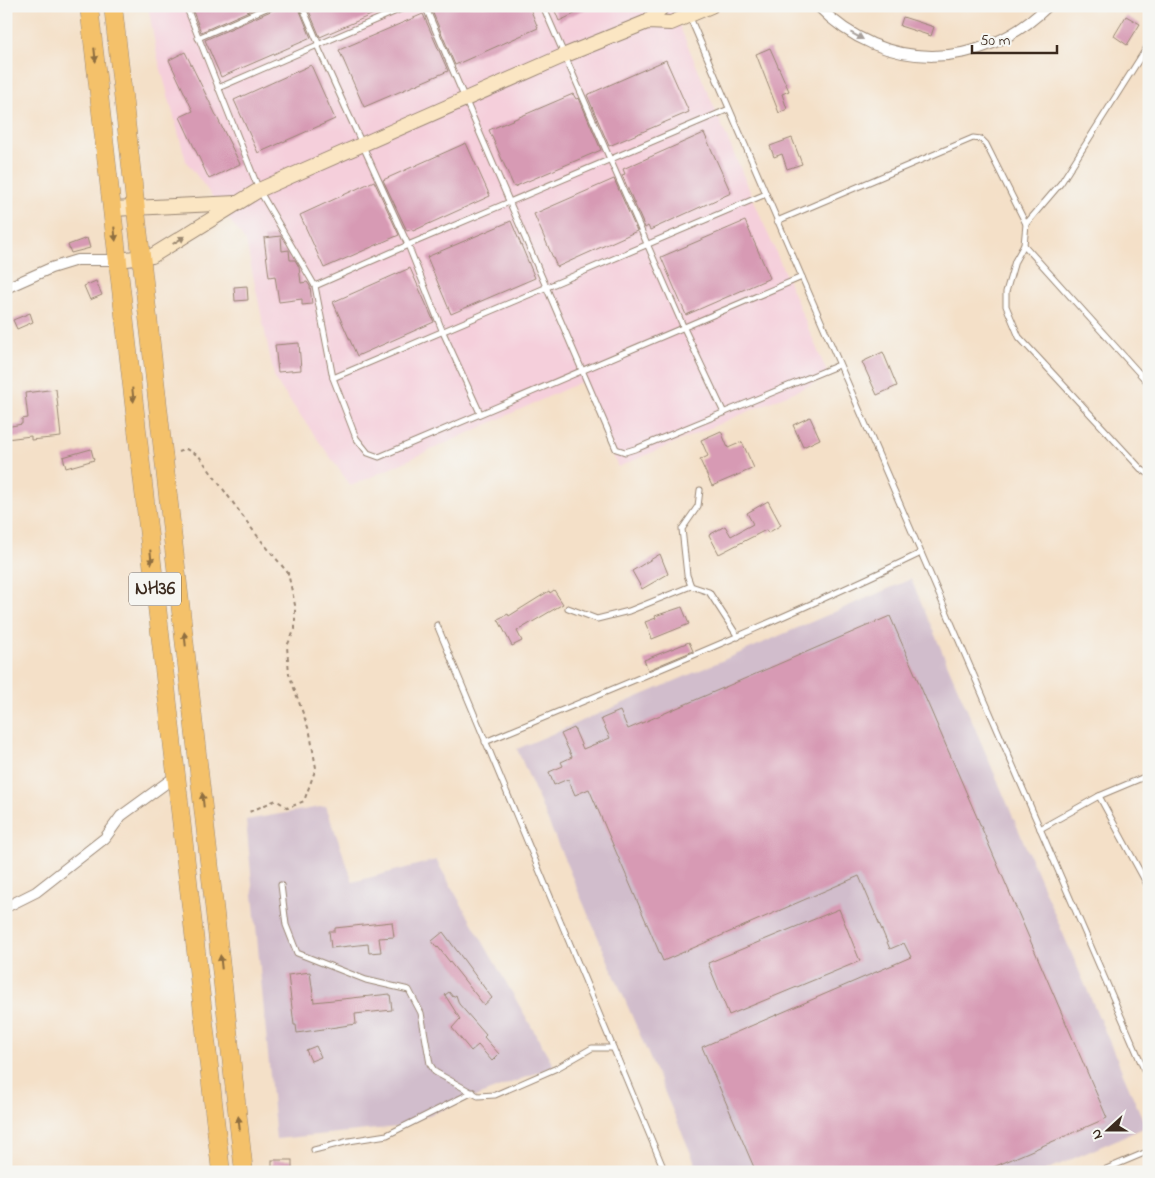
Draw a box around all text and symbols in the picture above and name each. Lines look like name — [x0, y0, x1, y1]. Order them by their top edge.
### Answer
scale bar — [972, 22, 1058, 54]
text: 50 m — [980, 30, 1011, 52]
one-way arrow — [849, 32, 864, 40]
one-way arrow — [91, 47, 99, 63]
one-way arrow — [111, 226, 119, 242]
one-way arrow — [172, 235, 186, 244]
one-way arrow — [129, 387, 137, 403]
one-way arrow — [147, 549, 155, 565]
road number: NH36 — [129, 572, 181, 606]
one-way arrow — [181, 631, 189, 647]
one-way arrow — [199, 792, 207, 808]
one-way arrow — [217, 954, 225, 970]
north arrow — [1082, 1106, 1132, 1156]
one-way arrow — [235, 1115, 243, 1131]
text: N — [1086, 1126, 1109, 1142]

